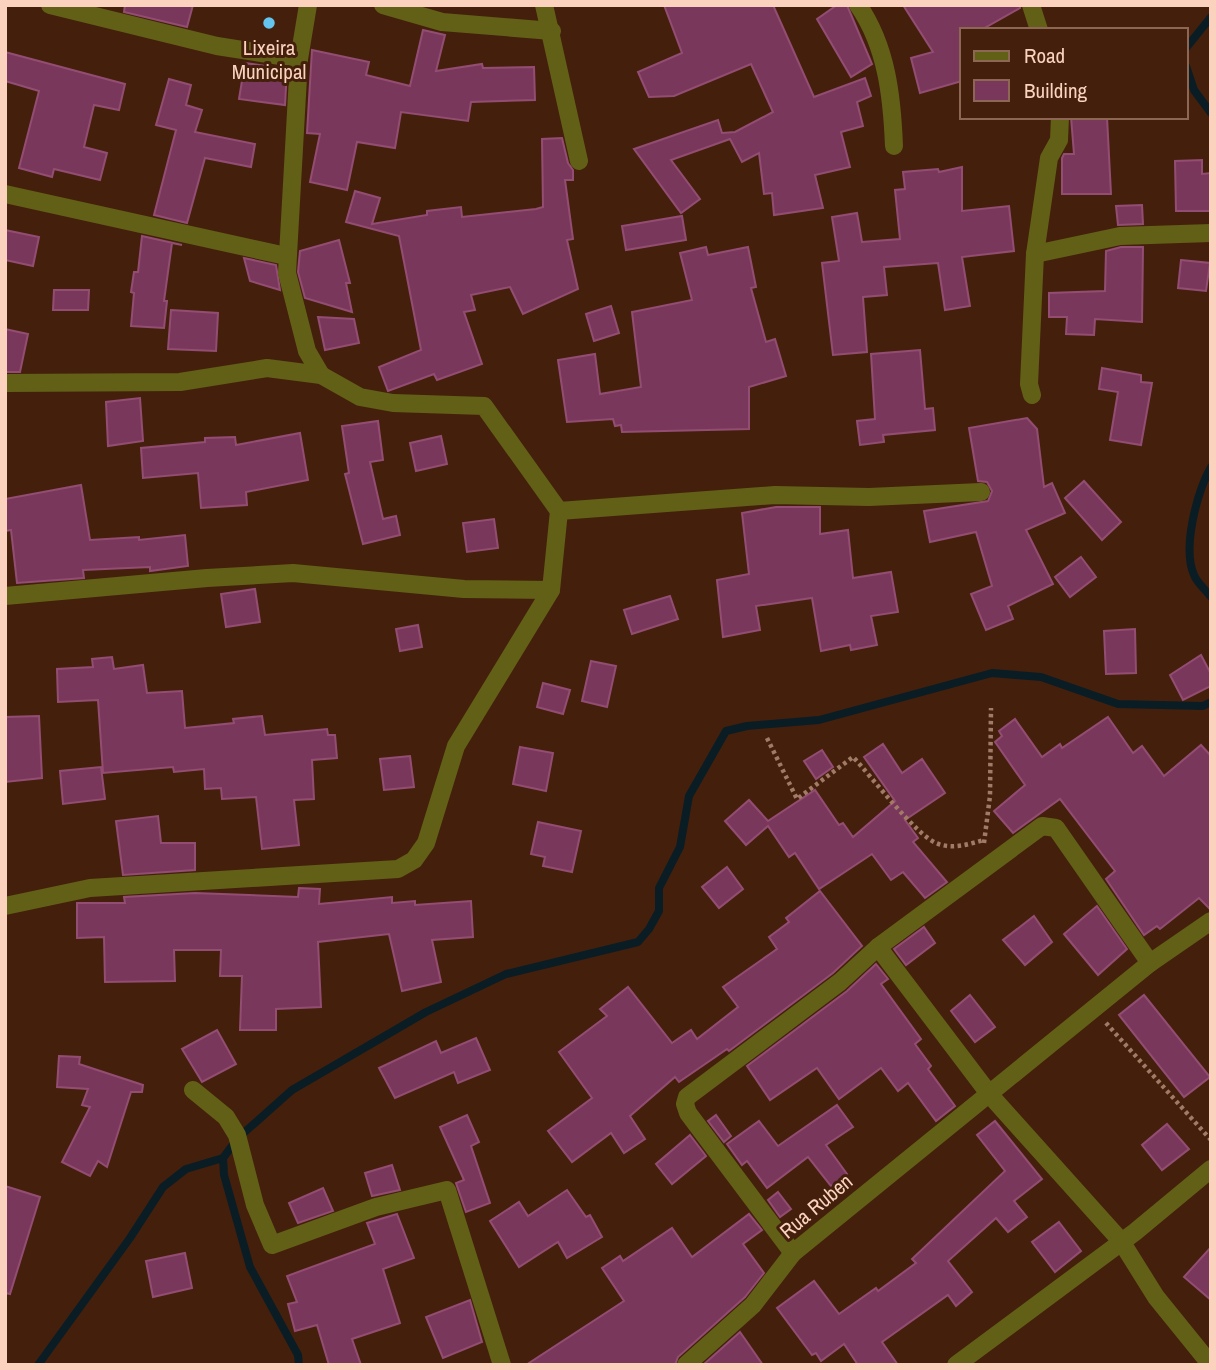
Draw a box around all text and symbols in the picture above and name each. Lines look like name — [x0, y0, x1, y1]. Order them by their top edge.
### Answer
marker: Lixeira Municipal — [261, 15, 277, 31]
legend — [960, 28, 1188, 119]
place label: Lixeira Municipal — [232, 33, 306, 86]
text: Road — [1024, 41, 1065, 70]
text: Building — [1024, 76, 1088, 105]
street label: Rua Ruben — [773, 1167, 859, 1245]

